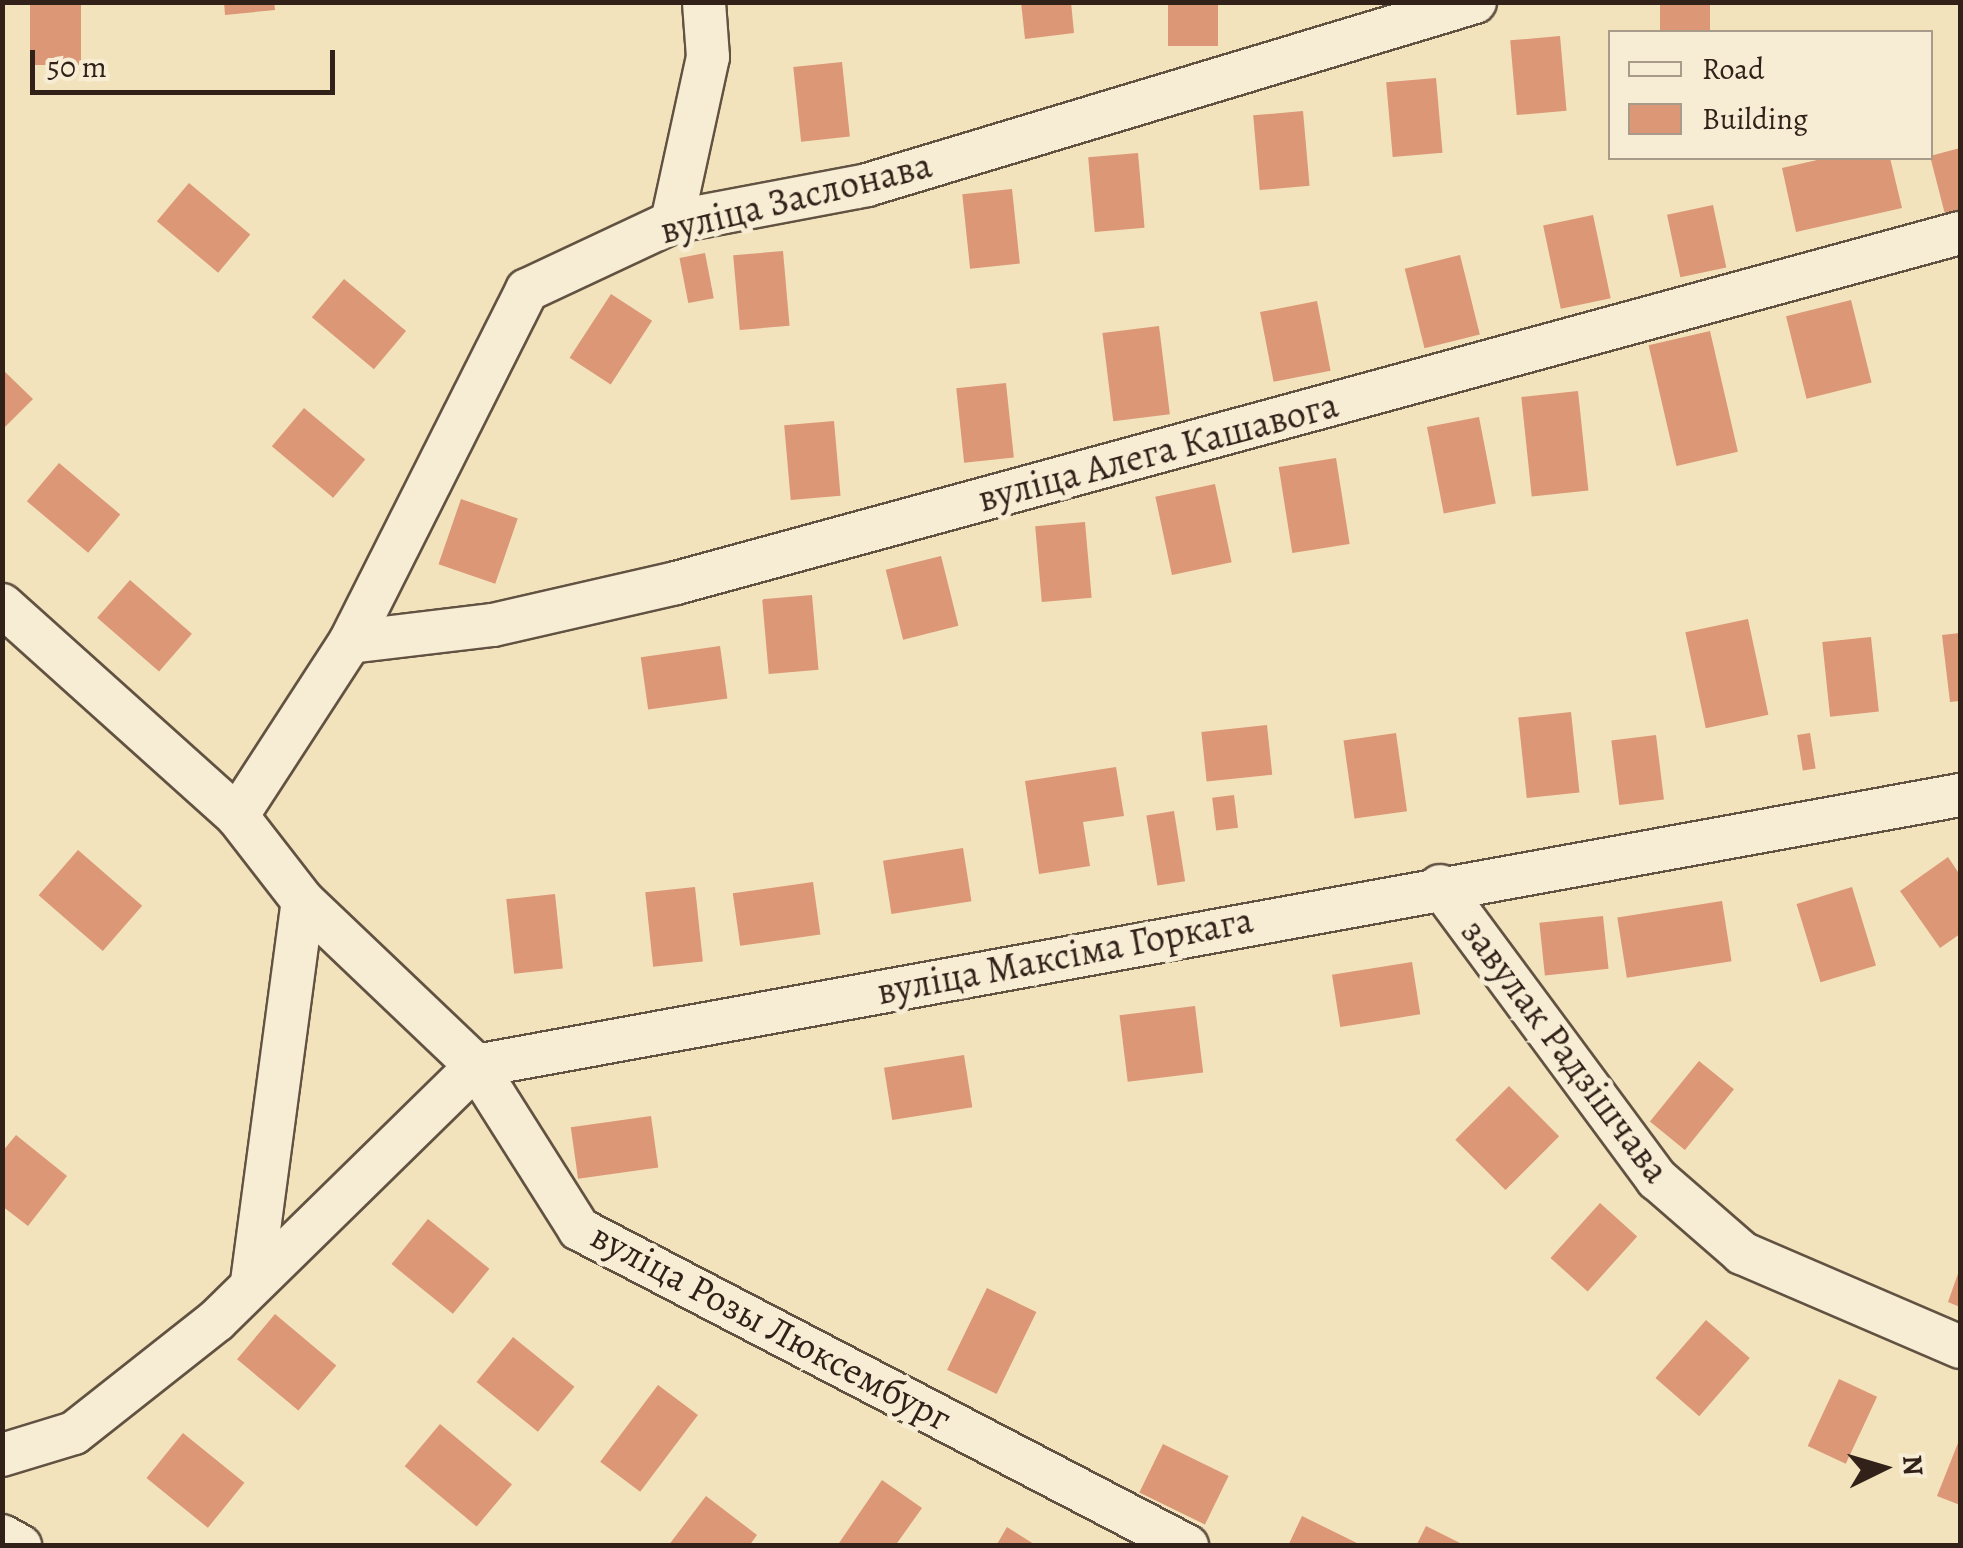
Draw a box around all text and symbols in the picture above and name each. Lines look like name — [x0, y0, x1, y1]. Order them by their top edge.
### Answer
scale bar — [35, 30, 340, 92]
legend — [1608, 30, 1933, 160]
text: 50 m — [47, 47, 107, 87]
text: Road — [1702, 49, 1764, 89]
text: Building — [1702, 99, 1808, 139]
street label: вуліца Заслонава — [655, 142, 937, 254]
street label: вуліца Алега Кашавога — [973, 382, 1343, 522]
street label: вуліца Максіма Горкага — [873, 897, 1257, 1015]
street label: завулак Радзішчава — [1451, 910, 1679, 1192]
street label: вуліца Розы Люксембург — [583, 1213, 959, 1441]
north arrow — [1833, 1418, 1933, 1518]
text: N — [1893, 1454, 1933, 1477]

